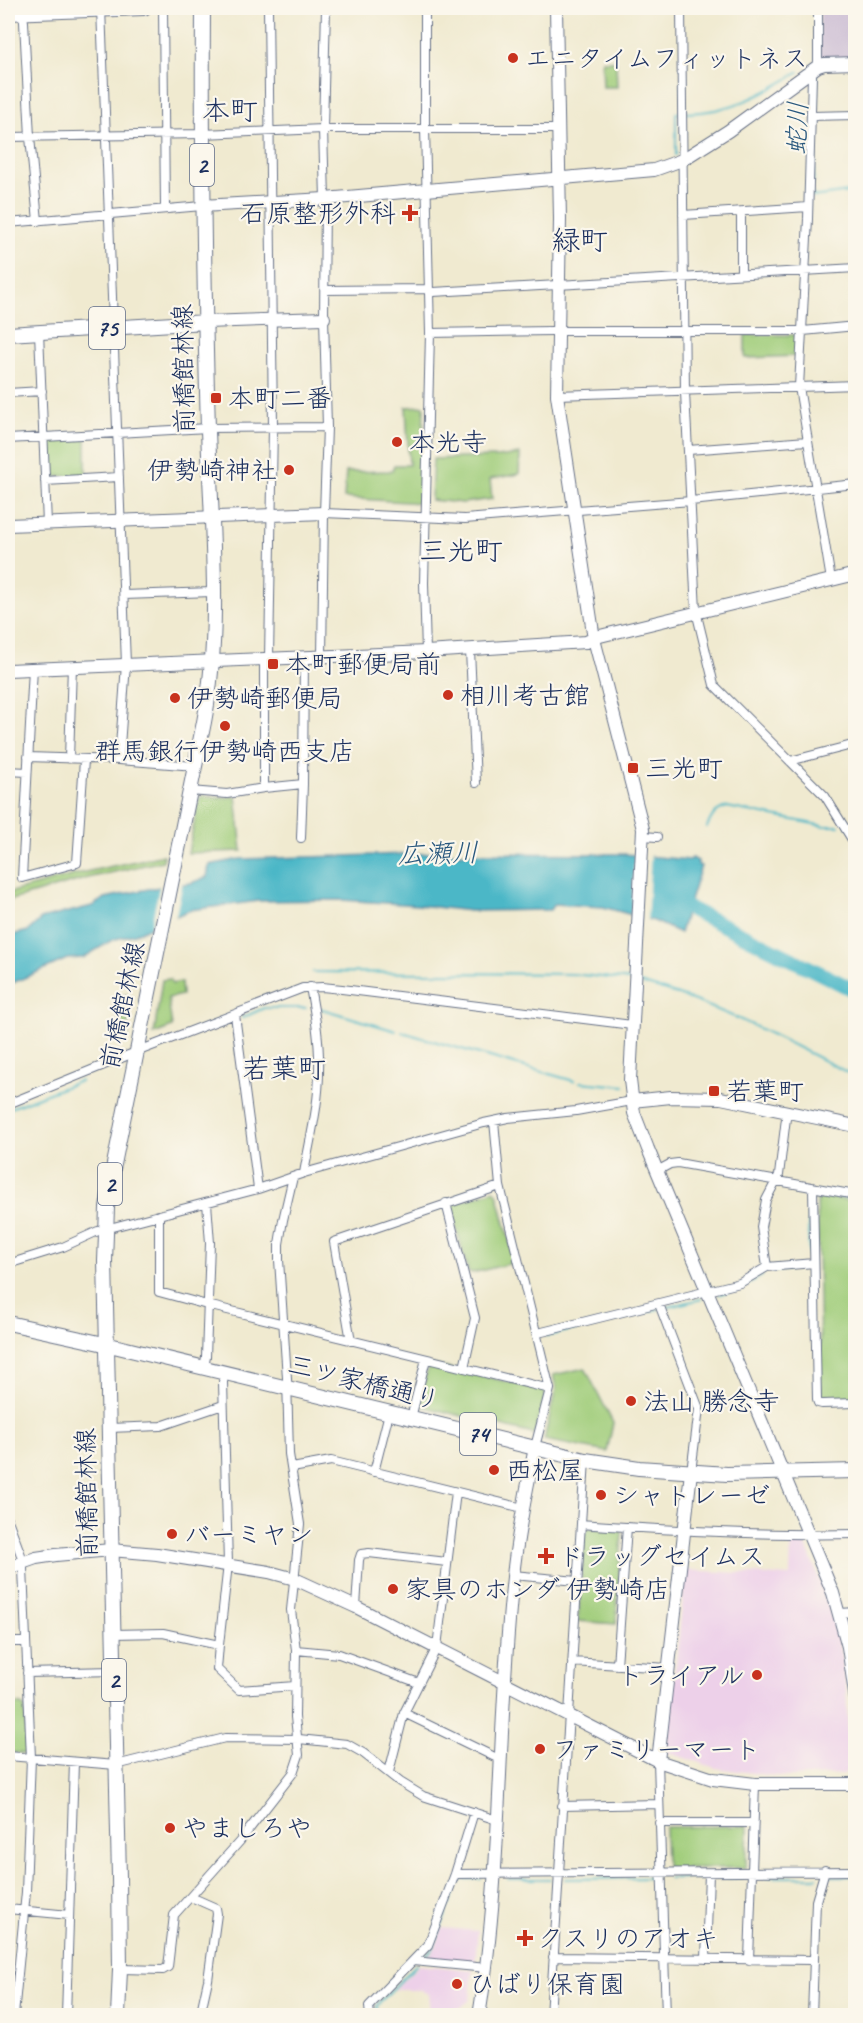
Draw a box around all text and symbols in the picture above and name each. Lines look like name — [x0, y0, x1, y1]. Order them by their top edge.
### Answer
place label: エニタイムフィットネス — [525, 42, 808, 75]
marker: エニタイムフィットネス — [506, 51, 520, 65]
district label: 本町 — [202, 93, 258, 128]
water label: 蛇川 — [779, 100, 815, 156]
road number: 2 — [190, 144, 214, 186]
place label: 石原整形外科 — [240, 197, 396, 230]
marker: 石原整形外科 — [401, 204, 419, 222]
district label: 緑町 — [552, 223, 608, 258]
street label: 前橋館林線 — [166, 304, 201, 434]
road number: 75 — [89, 307, 125, 349]
place label: 本町二番 — [228, 382, 332, 415]
marker: 本町二番 — [209, 391, 223, 405]
place label: 本光寺 — [409, 426, 487, 459]
marker: 本光寺 — [390, 435, 404, 449]
place label: 伊勢崎神社 — [147, 454, 277, 487]
marker: 伊勢崎神社 — [282, 463, 296, 477]
district label: 三光町 — [419, 533, 503, 568]
place label: 本町郵便局前 — [285, 648, 441, 681]
marker: 本町郵便局前 — [266, 657, 280, 671]
place label: 相川考古館 — [460, 679, 590, 712]
place label: 伊勢崎郵便局 — [187, 682, 343, 715]
marker: 相川考古館 — [441, 688, 455, 702]
marker: 伊勢崎郵便局 — [168, 691, 182, 705]
marker: 群馬銀行伊勢崎西支店 — [218, 719, 232, 733]
place label: 群馬銀行伊勢崎西支店 — [95, 735, 355, 768]
place label: 三光町 — [645, 752, 723, 785]
marker: 三光町 — [626, 761, 640, 775]
water label: 広瀬川 — [397, 835, 479, 871]
street label: 前橋館林線 — [93, 938, 152, 1072]
district label: 若葉町 — [242, 1051, 326, 1086]
place label: 若葉町 — [726, 1075, 804, 1108]
marker: 若葉町 — [707, 1084, 721, 1098]
road number: 2 — [98, 1163, 122, 1205]
street label: 三ツ家橋通り — [284, 1348, 444, 1417]
place label: 法山 勝念寺 — [643, 1385, 779, 1418]
marker: 法山 勝念寺 — [624, 1394, 638, 1408]
road number: 74 — [460, 1413, 496, 1455]
street label: 前橋館林線 — [69, 1428, 104, 1558]
place label: 西松屋 — [506, 1454, 584, 1487]
marker: 西松屋 — [487, 1463, 501, 1477]
place label: シャトレーゼ — [613, 1479, 770, 1512]
marker: シャトレーゼ — [594, 1488, 608, 1502]
place label: バーミヤン — [184, 1518, 313, 1551]
marker: バーミヤン — [165, 1527, 179, 1541]
place label: ドラッグセイムス — [558, 1540, 765, 1573]
marker: ドラッグセイムス — [539, 1549, 553, 1563]
place label: 家具のホンダ 伊勢崎店 — [405, 1573, 670, 1606]
marker: 家具のホンダ 伊勢崎店 — [386, 1582, 400, 1596]
road number: 2 — [102, 1659, 126, 1701]
place label: トライアル — [618, 1659, 745, 1692]
marker: トライアル — [750, 1668, 764, 1682]
place label: ファミリーマート — [552, 1733, 761, 1766]
marker: ファミリーマート — [533, 1742, 547, 1756]
place label: やましろや — [182, 1812, 312, 1845]
marker: やましろや — [163, 1821, 177, 1835]
place label: クスリのアオキ — [537, 1922, 718, 1955]
marker: クスリのアオキ — [518, 1931, 532, 1945]
place label: ひばり保育園 — [469, 1968, 625, 2001]
marker: ひばり保育園 — [450, 1977, 464, 1991]

